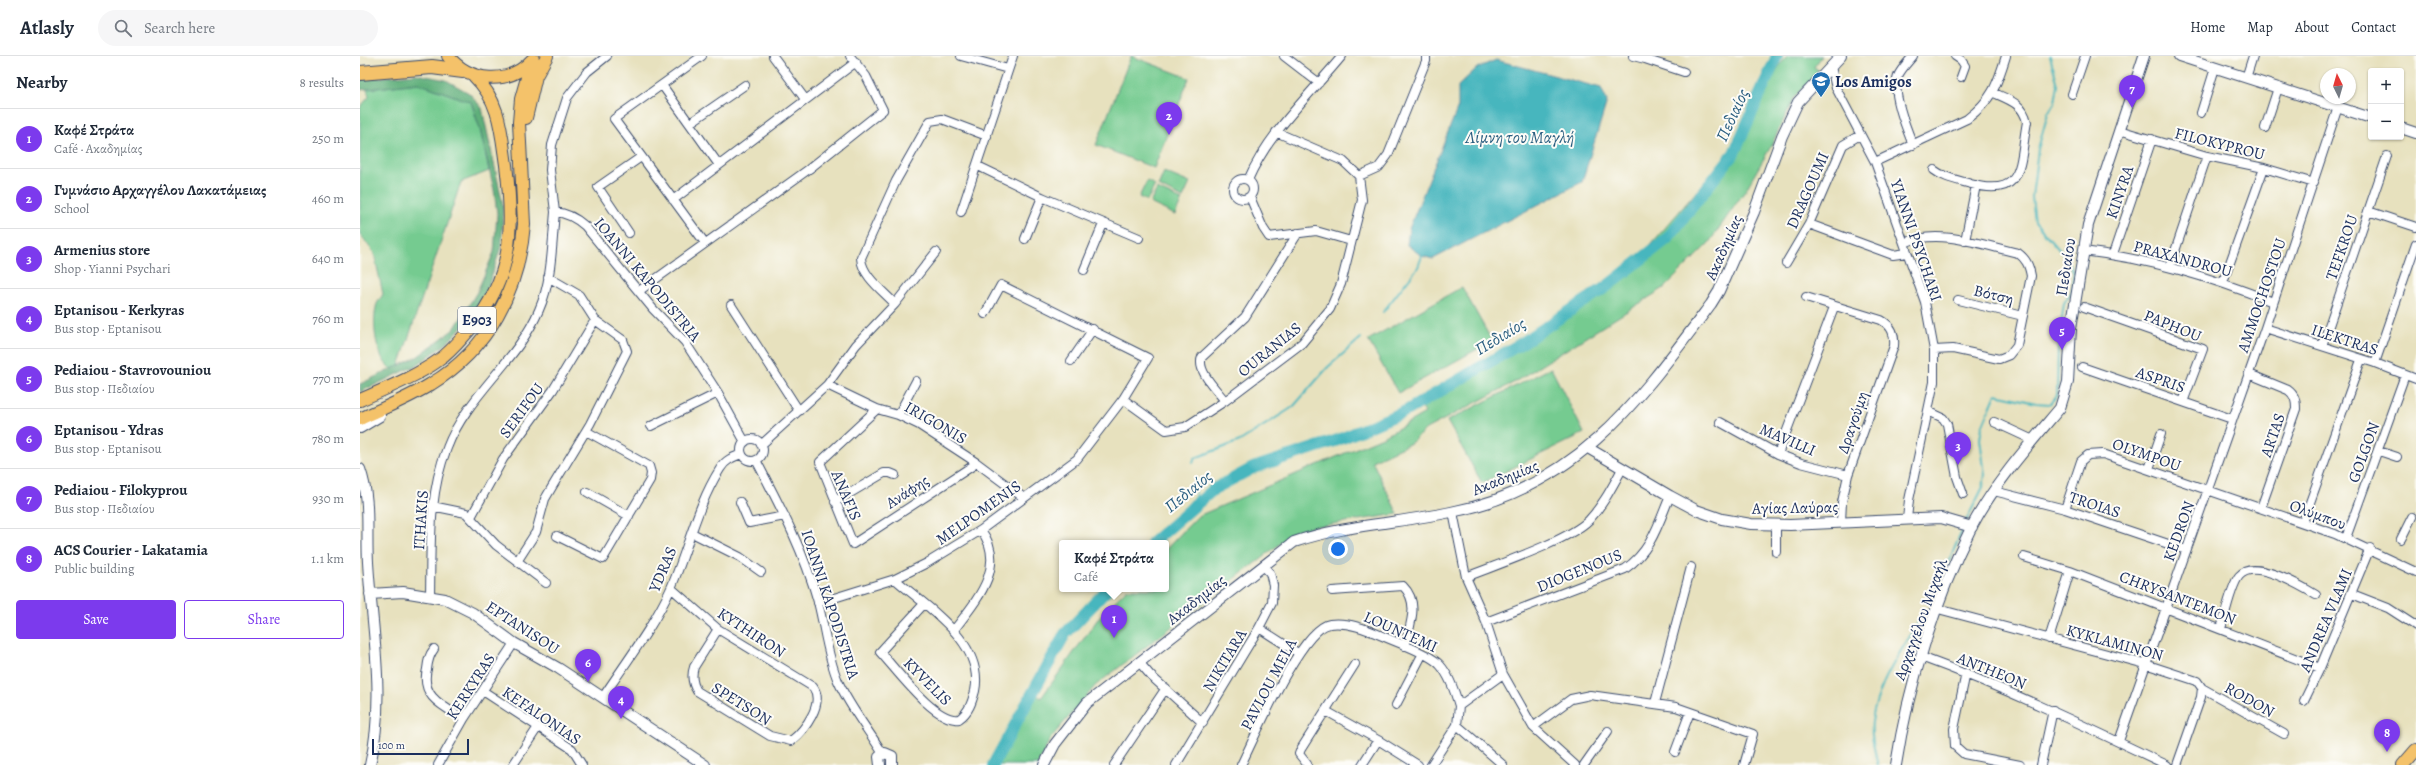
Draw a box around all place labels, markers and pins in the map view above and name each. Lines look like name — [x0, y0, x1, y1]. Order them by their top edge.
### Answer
school or university icon: Los Amigos — [1810, 70, 1832, 98]
place label: Los Amigos — [1835, 71, 1912, 93]
pin: 7 — [2119, 75, 2145, 108]
pin: 2 — [1156, 102, 1182, 135]
pin: 5 — [2049, 317, 2075, 350]
pin: 3 — [1945, 432, 1971, 465]
pin: 1 — [1101, 605, 1127, 638]
pin: 6 — [575, 649, 601, 682]
pin: 4 — [608, 686, 634, 719]
pin: 8 — [2374, 719, 2400, 752]

